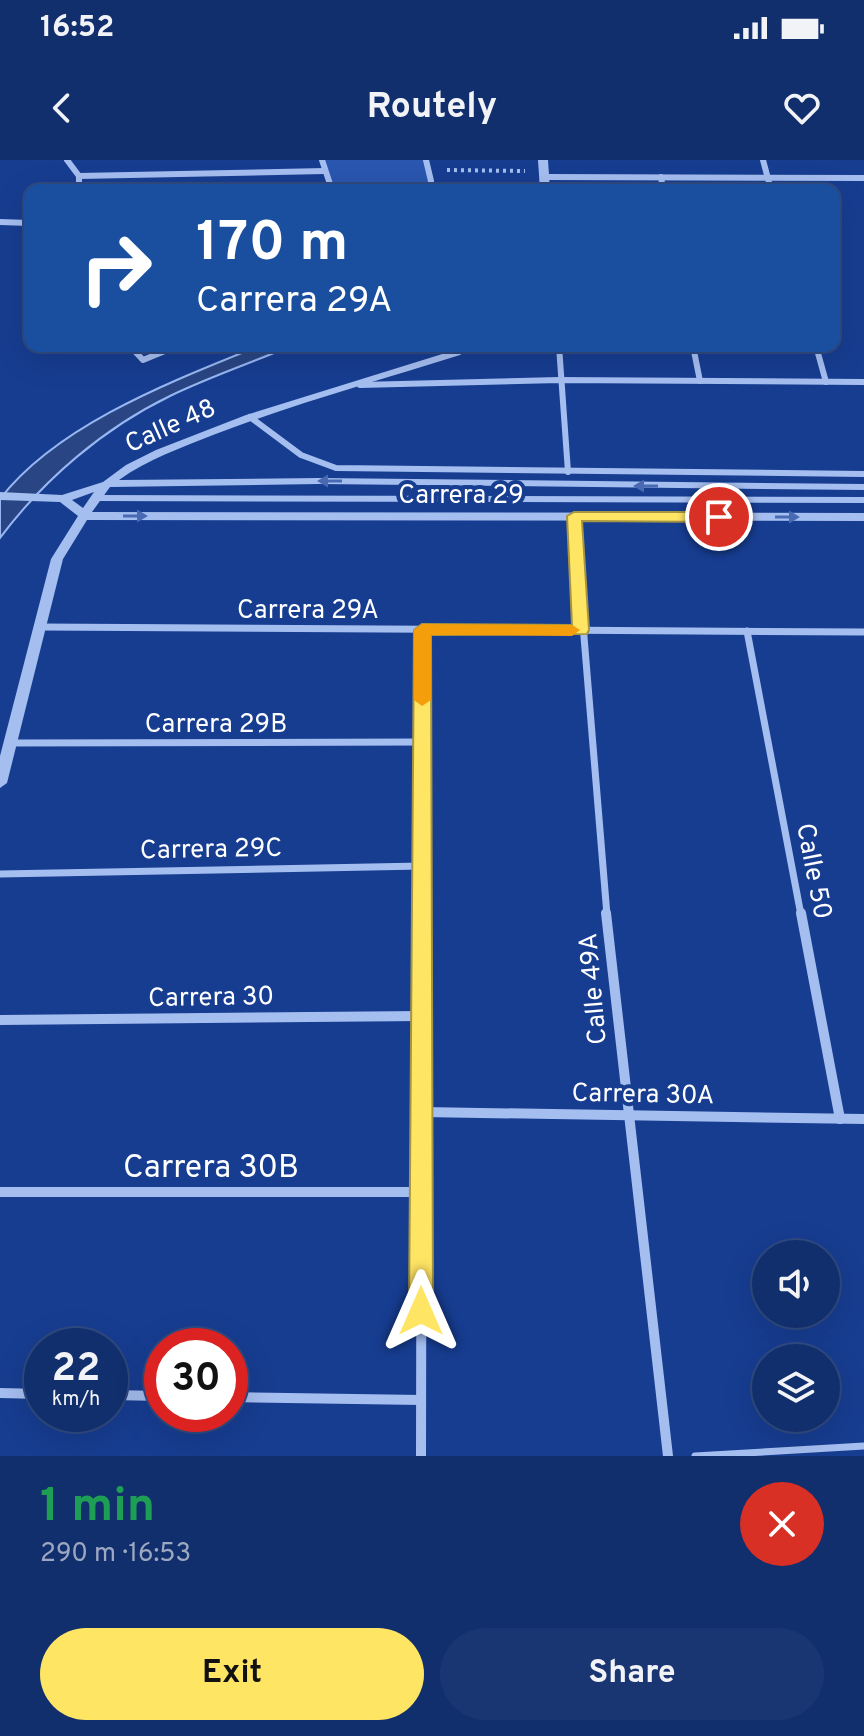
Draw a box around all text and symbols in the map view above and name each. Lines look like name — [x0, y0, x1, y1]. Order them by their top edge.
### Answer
text: 16:52 — [40, 10, 114, 47]
text: Routely — [367, 85, 497, 131]
icon: back — [40, 86, 84, 130]
icon: heart — [780, 86, 824, 130]
text: 170 m — [196, 210, 348, 280]
icon: right — [64, 216, 168, 320]
text: Carrera 29A — [196, 279, 393, 325]
street label: Calle 48 — [120, 393, 222, 462]
one-way arrow — [317, 475, 342, 487]
street label: Carrera 29 — [398, 480, 524, 513]
one-way arrow — [633, 480, 658, 492]
pin — [685, 483, 753, 551]
icon: arrive — [697, 495, 741, 539]
one-way arrow — [123, 510, 148, 522]
one-way arrow — [775, 511, 800, 523]
street label: Carrera 29A — [237, 595, 379, 628]
street label: Carrera 29B — [145, 709, 287, 742]
street label: Calle 50 — [787, 821, 838, 922]
street label: Carrera 29C — [140, 833, 282, 868]
street label: Calle 49A — [573, 931, 616, 1046]
street label: Carrera 30 — [148, 981, 274, 1016]
street label: Carrera 30A — [571, 1078, 715, 1113]
street label: Carrera 30B — [123, 1149, 299, 1189]
map controls — [752, 1240, 840, 1432]
button: sound — [752, 1240, 840, 1328]
position arrow — [379, 1269, 463, 1353]
speed limit sign: 30 — [144, 1328, 248, 1432]
button: layers — [752, 1344, 840, 1432]
text: 22 — [52, 1345, 100, 1395]
text: km/h — [52, 1387, 100, 1413]
text: 1 min — [40, 1478, 155, 1538]
button: close — [740, 1482, 824, 1566]
text: 290 m · 16:53 — [40, 1538, 191, 1571]
button: Exit — [40, 1628, 424, 1720]
button: Share — [440, 1628, 824, 1720]

